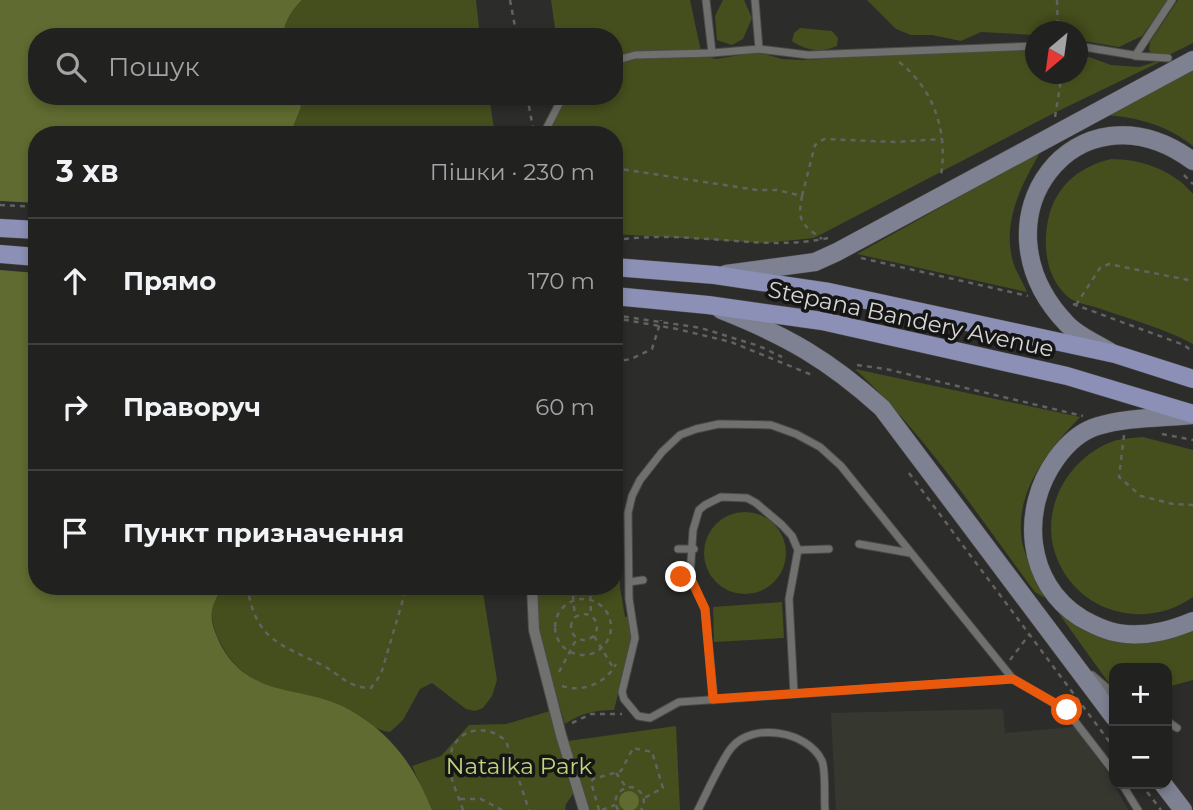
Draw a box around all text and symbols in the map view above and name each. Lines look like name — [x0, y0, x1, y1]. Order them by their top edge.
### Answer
north arrow — [1025, 21, 1088, 84]
search box — [28, 28, 623, 105]
icon: search — [52, 48, 90, 86]
text: Пошук — [108, 51, 200, 83]
text: 3 хв — [56, 153, 119, 190]
text: Пішки · 230 m — [430, 158, 595, 186]
icon: ahead — [56, 262, 94, 300]
text: Прямо — [123, 265, 216, 297]
text: 170 m — [528, 267, 595, 295]
street label: Stepana Bandery Avenue — [766, 275, 1056, 363]
icon: right — [56, 388, 94, 426]
text: Праворуч — [123, 391, 261, 423]
text: 60 m — [535, 393, 595, 421]
icon: arrive — [56, 514, 94, 552]
text: Пункт призначення — [123, 517, 404, 549]
route end — [665, 561, 696, 592]
map controls — [1109, 663, 1172, 789]
button: + — [1109, 663, 1172, 726]
route start — [1051, 694, 1082, 725]
button: − — [1109, 726, 1172, 789]
park label: Natalka Park — [446, 752, 593, 780]

